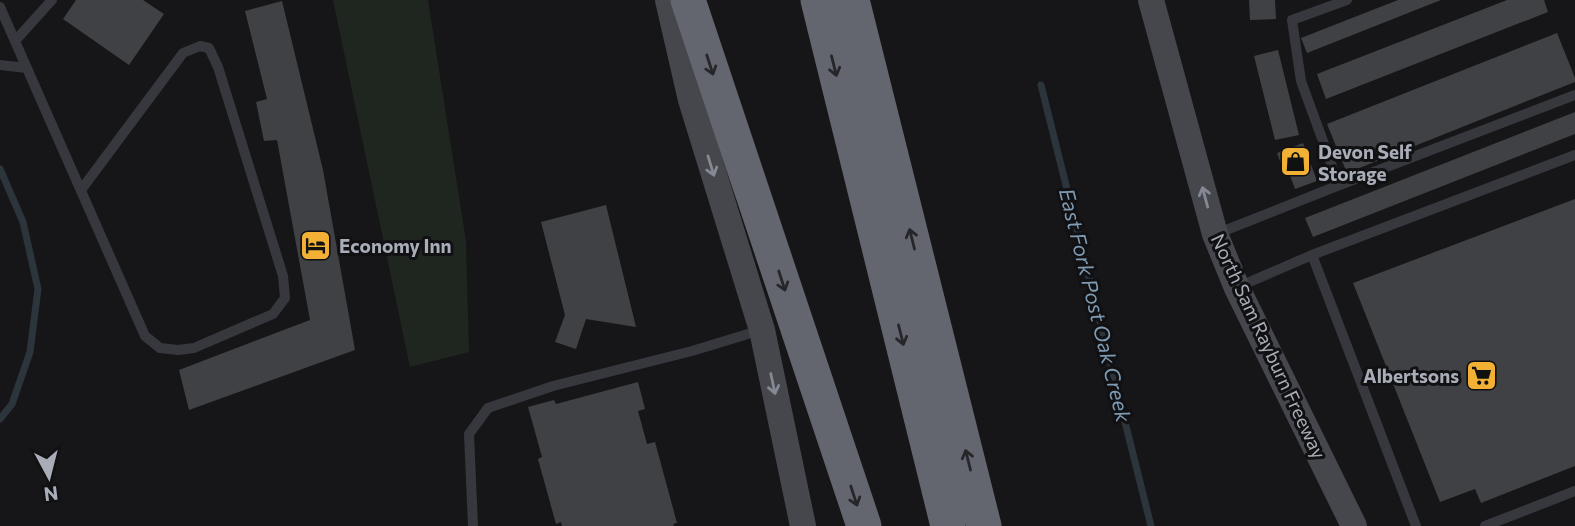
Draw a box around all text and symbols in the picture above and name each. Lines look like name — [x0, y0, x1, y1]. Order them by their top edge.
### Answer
one-way arrow — [705, 53, 717, 75]
one-way arrow — [828, 54, 841, 77]
place label: Devon Self Storage — [1318, 140, 1412, 185]
shop icon: Devon Self Storage — [1278, 145, 1312, 179]
one-way arrow — [706, 154, 719, 176]
water label: East Fork Post Oak Creek — [1055, 185, 1137, 425]
one-way arrow — [1198, 186, 1211, 208]
hotel icon: Economy Inn — [299, 228, 333, 262]
one-way arrow — [905, 228, 918, 251]
street label: North Sam Rayburn Freeway — [1207, 230, 1331, 462]
place label: Economy Inn — [339, 234, 452, 257]
one-way arrow — [777, 269, 789, 291]
one-way arrow — [895, 323, 908, 346]
supermarket icon: Albertsons — [1465, 358, 1499, 392]
place label: Albertsons — [1363, 364, 1459, 387]
one-way arrow — [767, 372, 781, 395]
north arrow — [14, 442, 84, 512]
one-way arrow — [960, 449, 974, 472]
text: N — [43, 482, 60, 507]
one-way arrow — [849, 485, 861, 507]

